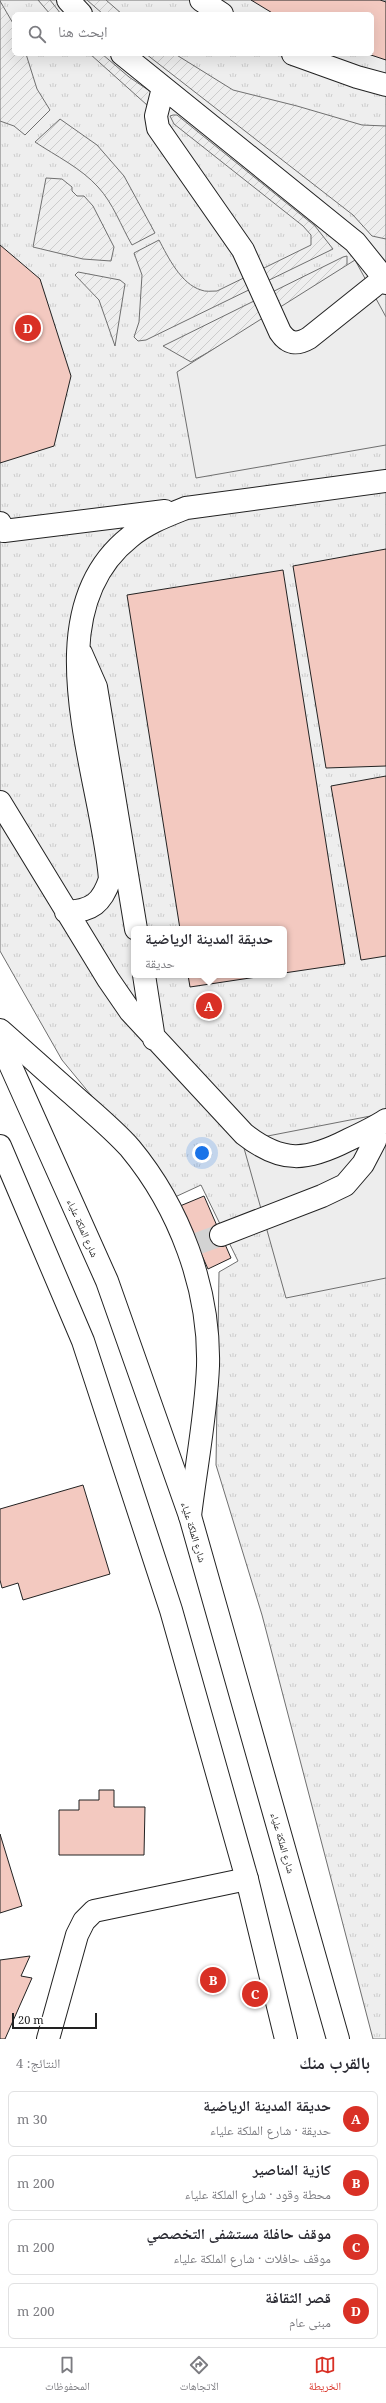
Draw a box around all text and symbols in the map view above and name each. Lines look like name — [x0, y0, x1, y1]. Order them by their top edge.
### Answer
search box — [12, 12, 374, 56]
text: ابحث هنا — [58, 21, 108, 41]
icon: search — [26, 23, 48, 45]
pin: D — [15, 313, 41, 343]
popup — [131, 926, 287, 978]
text: حديقة المدينة الرياضية — [145, 928, 273, 948]
text: حديقة — [145, 954, 175, 972]
pin: A — [196, 991, 222, 1021]
your location — [192, 1143, 212, 1163]
street label: شارع الملكة علياء — [64, 1197, 102, 1260]
street label: شارع الملكة علياء — [178, 1500, 210, 1564]
street label: شارع الملكة علياء — [268, 1811, 298, 1875]
pin: B — [200, 1965, 226, 1995]
pin: C — [242, 1979, 268, 2009]
scale bar — [12, 2011, 97, 2030]
text: 20 m — [18, 2012, 44, 2027]
text: بالقرب منك — [299, 2051, 370, 2074]
text: النتائج: 4 — [16, 2054, 60, 2072]
text: حديقة المدينة الرياضية — [203, 2095, 331, 2115]
text: 30 m — [17, 2110, 47, 2128]
text: A — [351, 2110, 361, 2128]
text: حديقة · شارع الملكة علياء — [210, 2121, 331, 2139]
text: كازية المناصير — [253, 2159, 331, 2179]
text: 200 m — [17, 2174, 55, 2192]
text: B — [352, 2174, 360, 2192]
text: محطة وقود · شارع الملكة علياء — [185, 2185, 331, 2203]
text: موقف حافلة مستشفى التخصصي — [146, 2223, 331, 2243]
text: 200 m — [17, 2238, 55, 2256]
text: C — [352, 2238, 360, 2256]
text: موقف حافلات · شارع الملكة علياء — [173, 2249, 331, 2267]
text: قصر الثقافة — [265, 2287, 331, 2307]
text: 200 m — [17, 2302, 55, 2320]
text: D — [351, 2302, 361, 2320]
text: مبنى عام — [289, 2313, 331, 2331]
tab: المحفوظات — [45, 2354, 90, 2397]
tab: الاتجاهات — [180, 2354, 219, 2397]
tab: الخريطة — [309, 2354, 341, 2397]

